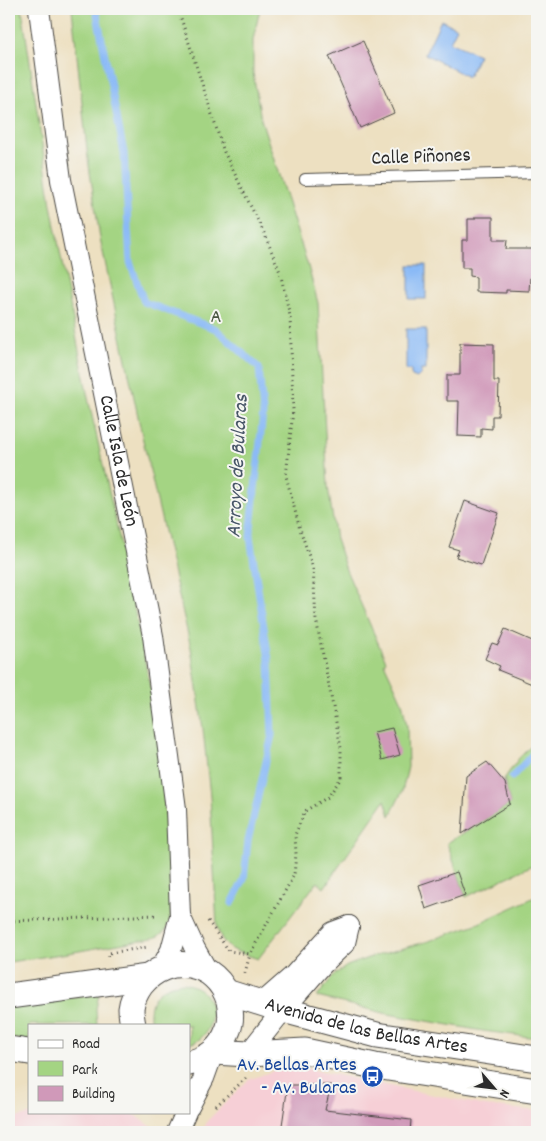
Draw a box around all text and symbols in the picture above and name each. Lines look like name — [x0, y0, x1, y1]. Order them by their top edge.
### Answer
street label: Calle Piñones — [371, 142, 471, 174]
park label: A — [211, 304, 222, 332]
street label: Calle Isla de León — [91, 393, 145, 529]
water label: Arroyo de Bularas — [220, 393, 258, 538]
street label: Avenida de las Bellas Artes — [261, 991, 470, 1062]
legend — [28, 1024, 190, 1114]
text: Road — [72, 1034, 100, 1056]
place label: Av. Bellas Artes - Av. Bularas — [237, 1052, 357, 1103]
text: Park — [72, 1060, 98, 1082]
north arrow — [468, 1064, 518, 1114]
bus stop icon: Av. Bellas Artes - Av. Bularas — [361, 1065, 385, 1089]
text: Building — [72, 1084, 115, 1106]
text: N — [493, 1085, 514, 1101]

